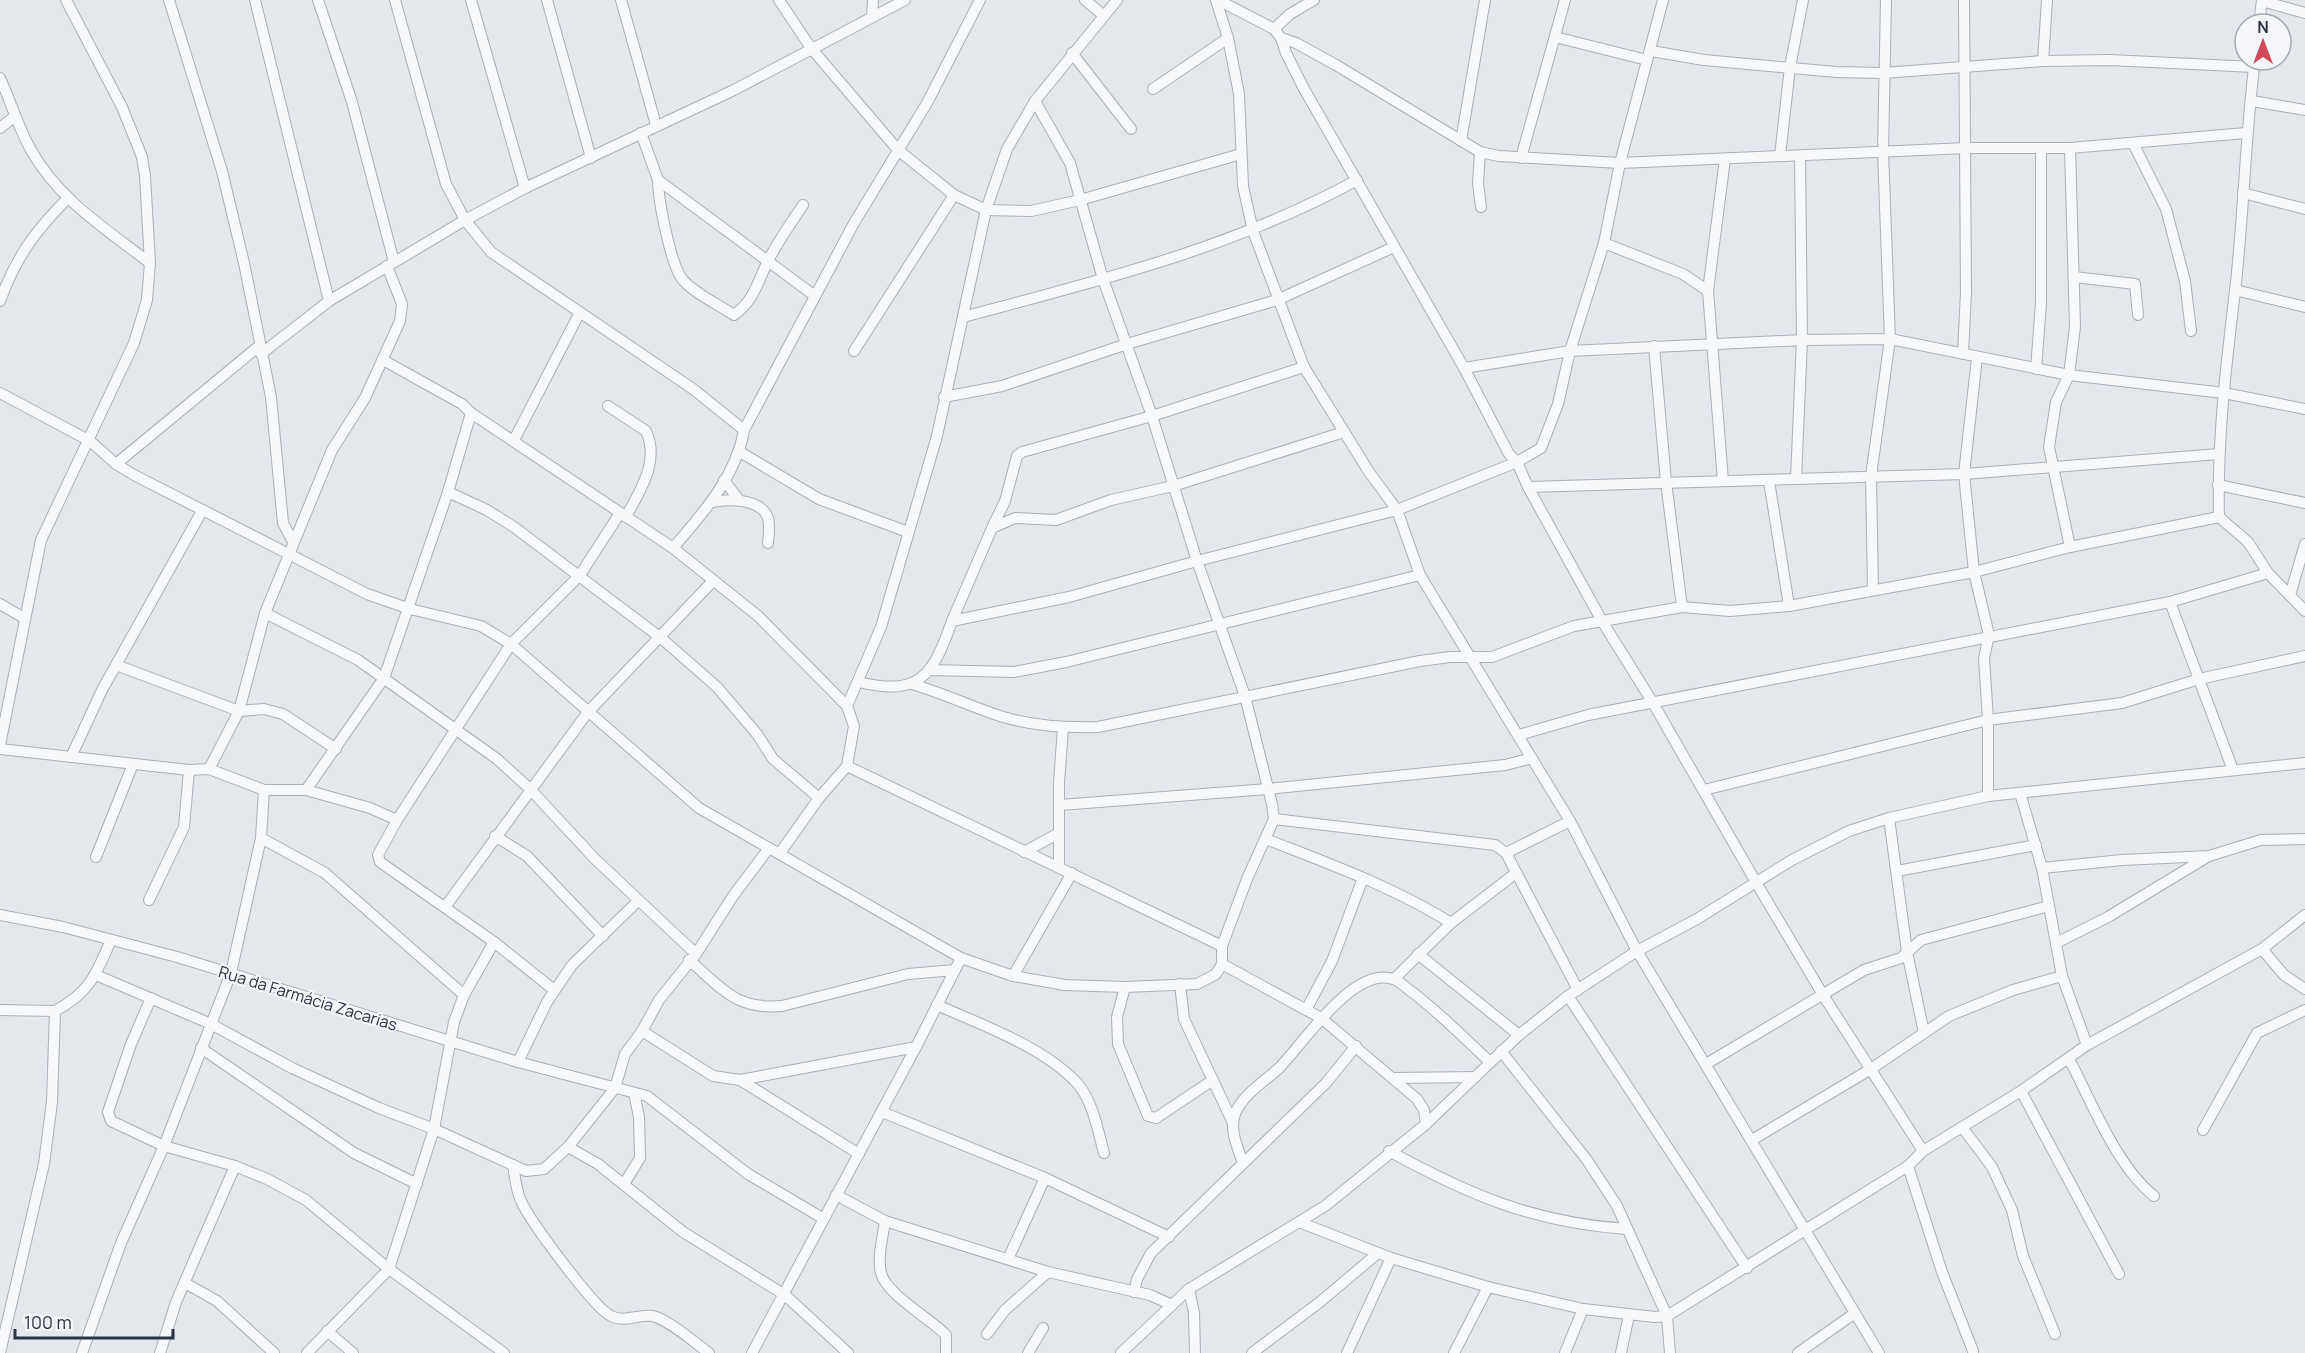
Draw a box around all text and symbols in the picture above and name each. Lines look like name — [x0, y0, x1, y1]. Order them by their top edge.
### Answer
north arrow — [2233, 12, 2293, 72]
text: N — [2257, 16, 2269, 38]
street label: Rua da Farmácia Zacarias — [216, 960, 400, 1036]
scale bar — [15, 1302, 172, 1340]
text: 100 m — [24, 1310, 72, 1334]

